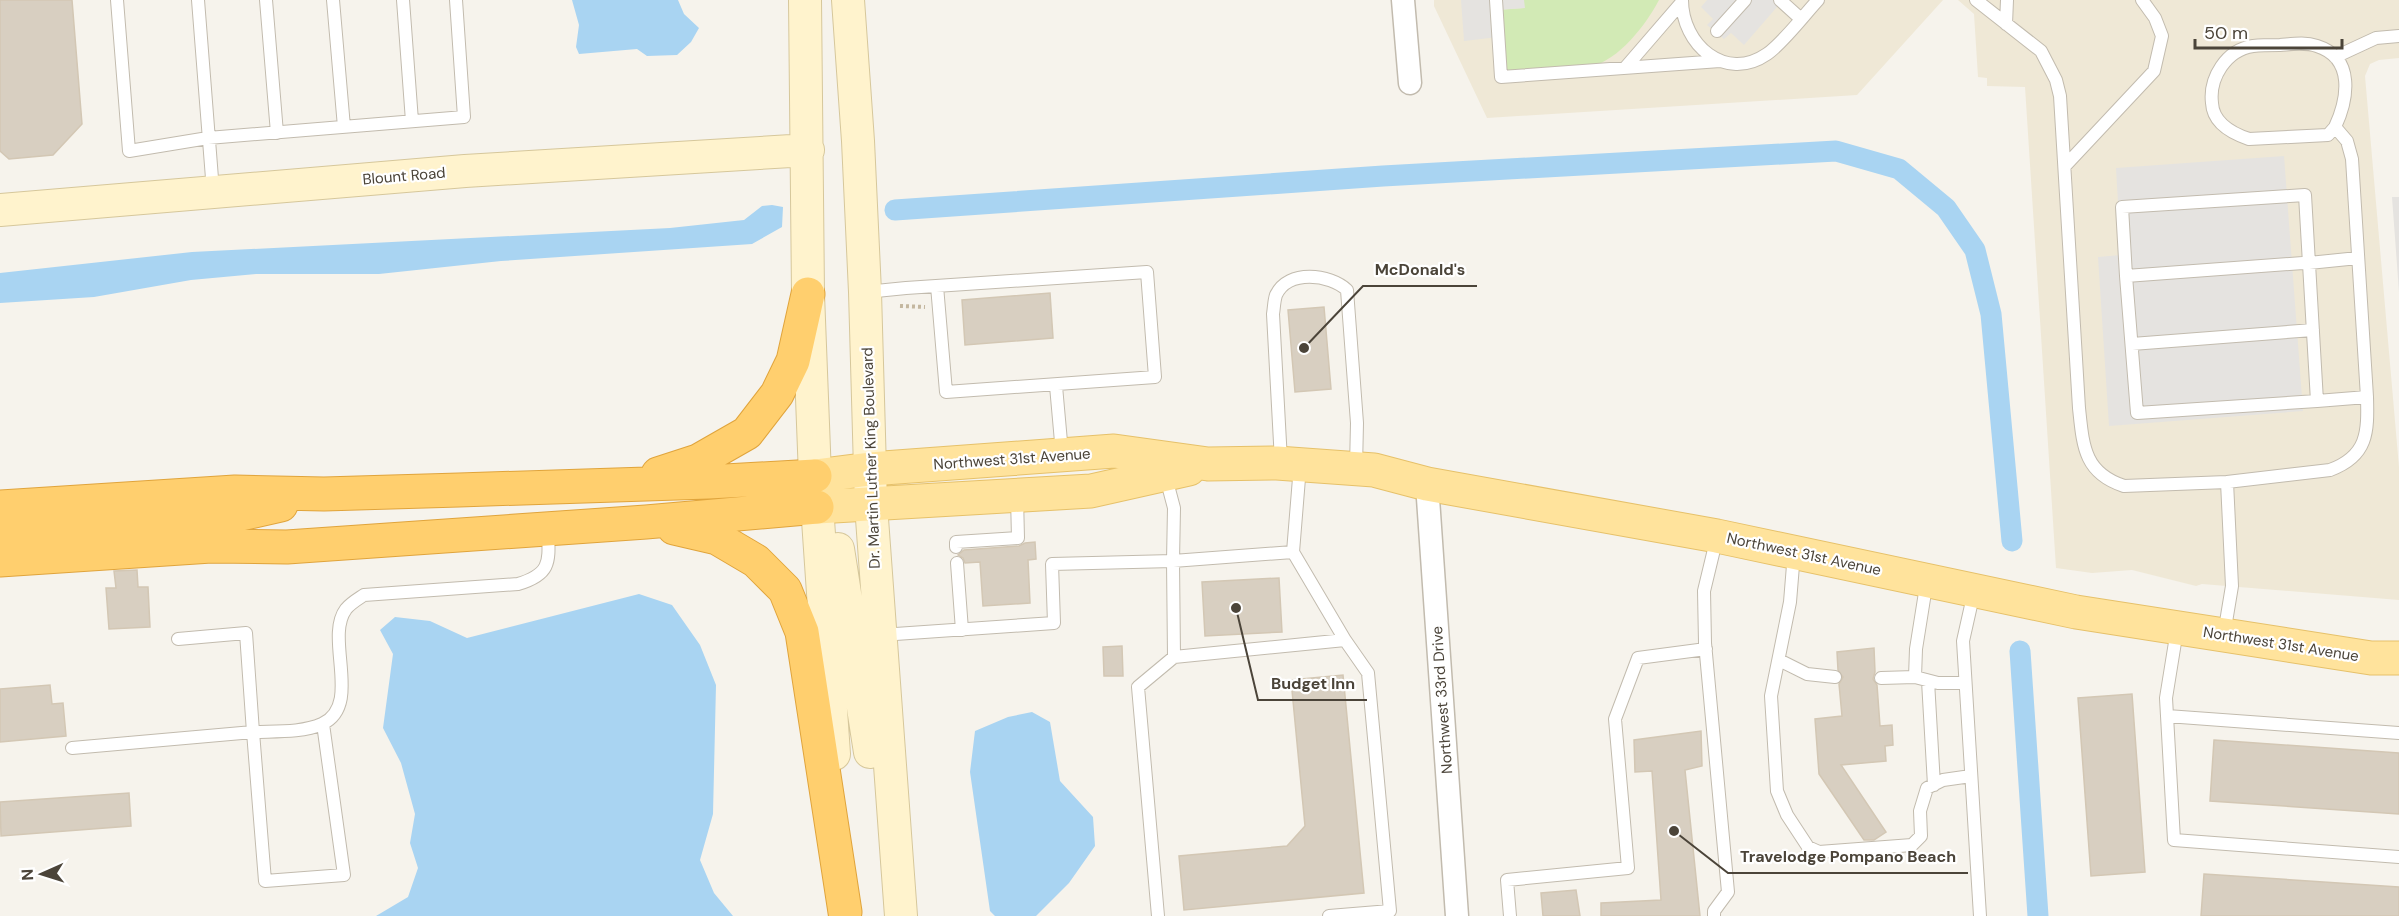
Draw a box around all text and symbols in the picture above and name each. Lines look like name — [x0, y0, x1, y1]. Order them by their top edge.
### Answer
scale bar — [2195, 12, 2342, 50]
text: 50 m — [2204, 21, 2248, 45]
street label: Blount Road — [362, 162, 446, 190]
callout: McDonald's — [1363, 252, 1477, 286]
text: McDonald's — [1375, 259, 1465, 280]
street label: Dr. Martin Luther King Boulevard — [857, 347, 885, 569]
street label: Northwest 31st Avenue — [933, 444, 1091, 474]
street label: Northwest 31st Avenue — [1725, 528, 1883, 580]
street label: Northwest 31st Avenue — [2202, 622, 2360, 666]
street label: Northwest 33rd Drive — [1427, 625, 1457, 775]
callout: Budget Inn — [1258, 666, 1367, 700]
text: Budget Inn — [1271, 673, 1355, 694]
callout: Travelodge Pompano Beach — [1728, 839, 1968, 873]
north arrow — [12, 844, 72, 904]
text: Travelodge Pompano Beach — [1740, 846, 1956, 867]
text: N — [17, 868, 38, 881]

